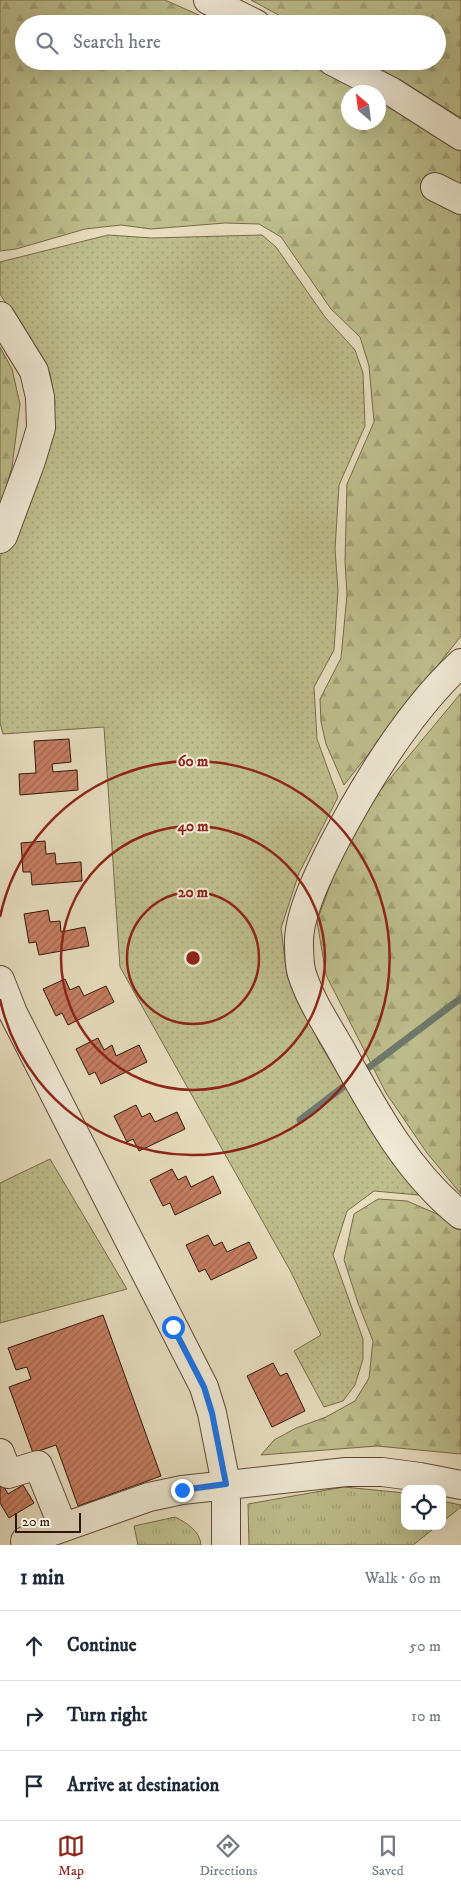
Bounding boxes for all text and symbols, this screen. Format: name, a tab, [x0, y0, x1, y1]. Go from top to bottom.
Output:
search box	[15, 15, 446, 70]
icon: search	[33, 29, 61, 57]
text: Search here	[73, 31, 161, 54]
north arrow	[341, 85, 386, 130]
text: 60 m	[178, 752, 209, 771]
text: 40 m	[176, 817, 209, 836]
text: 20 m	[178, 883, 209, 902]
centre of rings	[184, 949, 202, 967]
route start	[162, 1316, 185, 1339]
route end	[171, 1479, 194, 1502]
map controls	[401, 1485, 446, 1530]
button: locate	[401, 1485, 446, 1530]
scale bar	[15, 1510, 81, 1533]
text: 20 m	[22, 1513, 50, 1531]
text: 1 min	[20, 1565, 64, 1591]
text: Walk · 60 m	[365, 1568, 441, 1588]
icon: ahead	[20, 1632, 48, 1660]
text: Continue	[67, 1634, 137, 1657]
text: 50 m	[409, 1636, 441, 1656]
icon: right	[20, 1702, 48, 1730]
text: Turn right	[67, 1704, 147, 1727]
text: 10 m	[411, 1706, 441, 1726]
icon: arrive	[20, 1772, 48, 1800]
text: Arrive at destination	[67, 1774, 219, 1797]
tab: Map	[57, 1832, 85, 1880]
tab: Directions	[199, 1832, 257, 1880]
tab: Saved	[372, 1832, 404, 1880]

